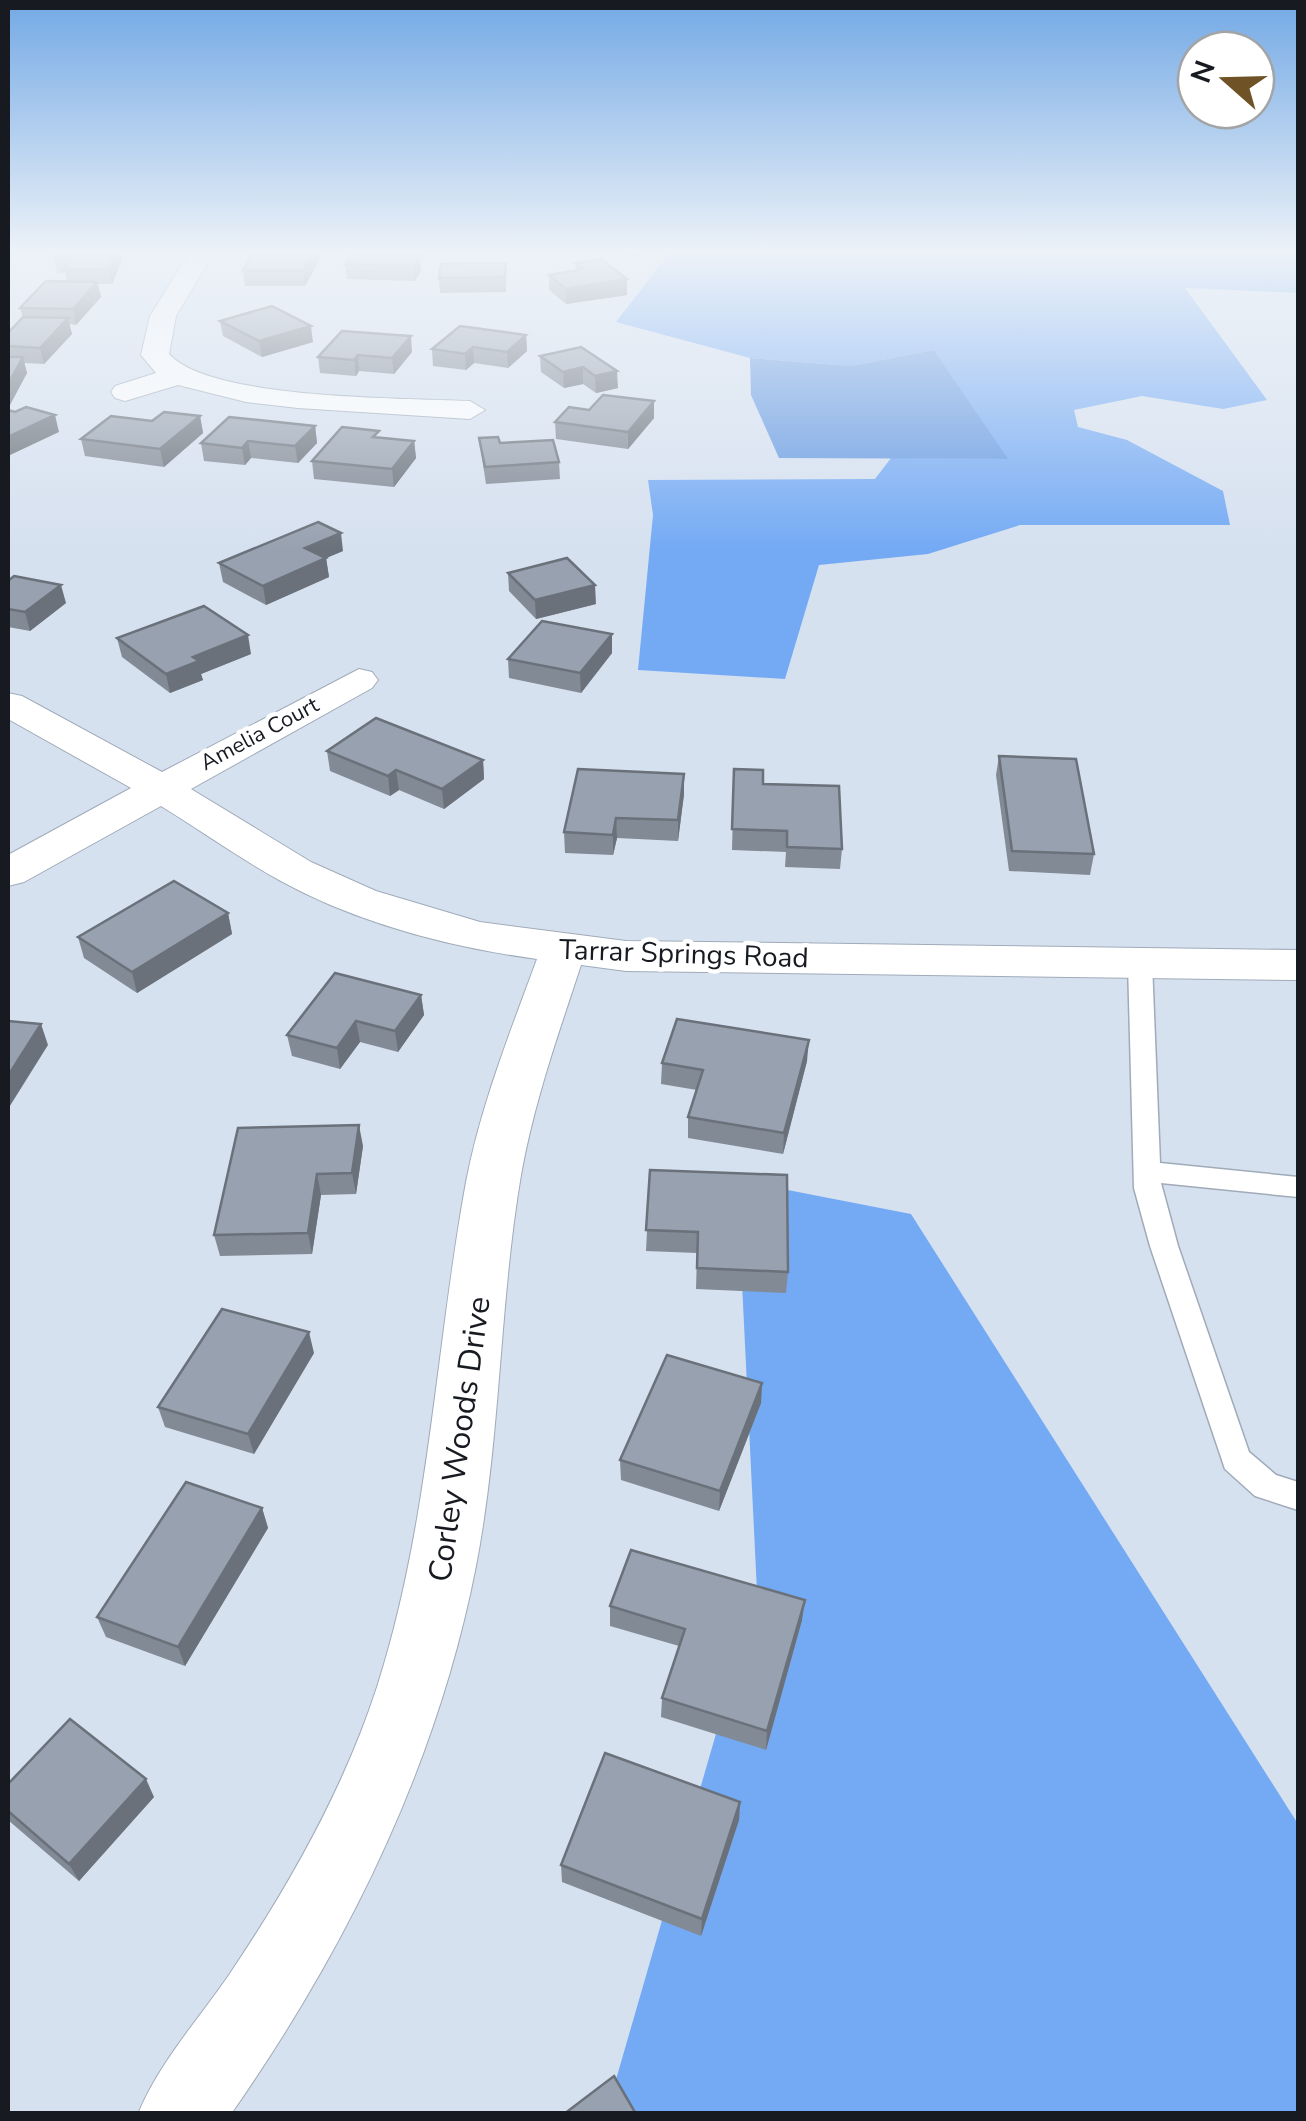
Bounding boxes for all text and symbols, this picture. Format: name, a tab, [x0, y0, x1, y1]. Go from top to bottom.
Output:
north arrow	[1176, 30, 1276, 130]
text: N	[1182, 55, 1225, 88]
street label: Amelia Court	[195, 690, 324, 778]
street label: Tarrar Springs Road	[559, 931, 809, 977]
street label: Corley Woods Drive	[418, 1294, 501, 1584]

